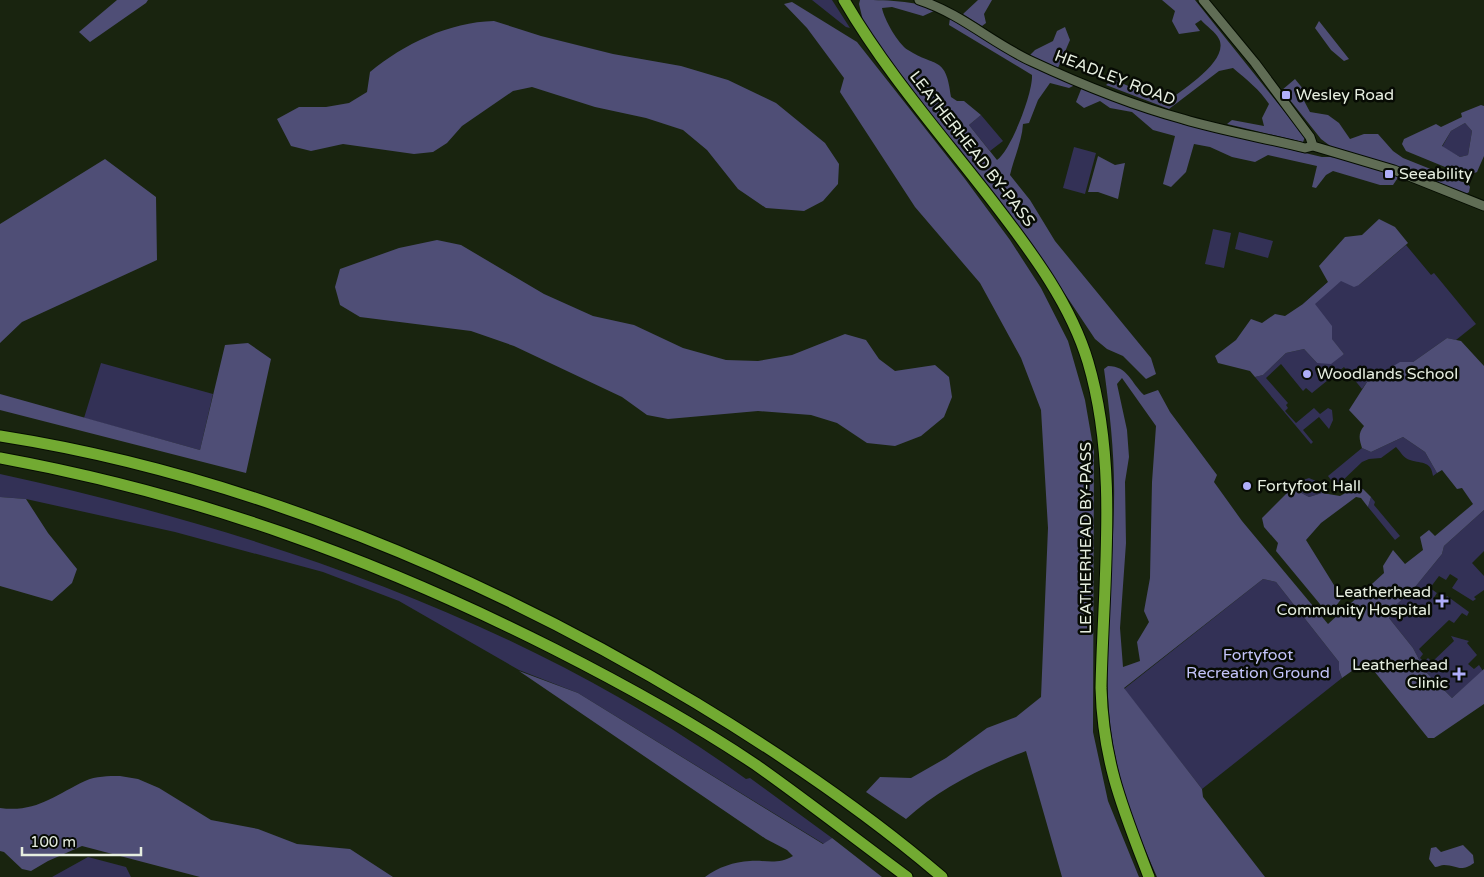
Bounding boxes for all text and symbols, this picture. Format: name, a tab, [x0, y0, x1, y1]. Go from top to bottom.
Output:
street label: HEADLEY ROAD	[1052, 46, 1178, 110]
street label: LEATHERHEAD BY-PASS	[905, 67, 1039, 231]
place label: Wesley Road	[1296, 85, 1394, 105]
marker: Wesley Road	[1280, 89, 1292, 101]
place label: Seeability	[1399, 164, 1473, 184]
marker: Seeability	[1383, 168, 1395, 180]
place label: Woodlands School	[1317, 364, 1458, 384]
marker: Woodlands School	[1301, 368, 1313, 380]
street label: LEATHERHEAD BY-PASS	[1076, 442, 1096, 634]
place label: Fortyfoot Hall	[1257, 476, 1361, 496]
marker: Fortyfoot Hall	[1241, 480, 1253, 492]
place label: Leatherhead Community Hospital	[1276, 582, 1431, 620]
marker: Leatherhead Community Hospital	[1435, 594, 1449, 608]
park label: Fortyfoot Recreation Ground	[1186, 645, 1330, 683]
place label: Leatherhead Clinic	[1352, 655, 1448, 693]
marker: Leatherhead Clinic	[1452, 667, 1466, 681]
scale bar	[22, 824, 141, 856]
text: 100 m	[30, 833, 76, 851]

